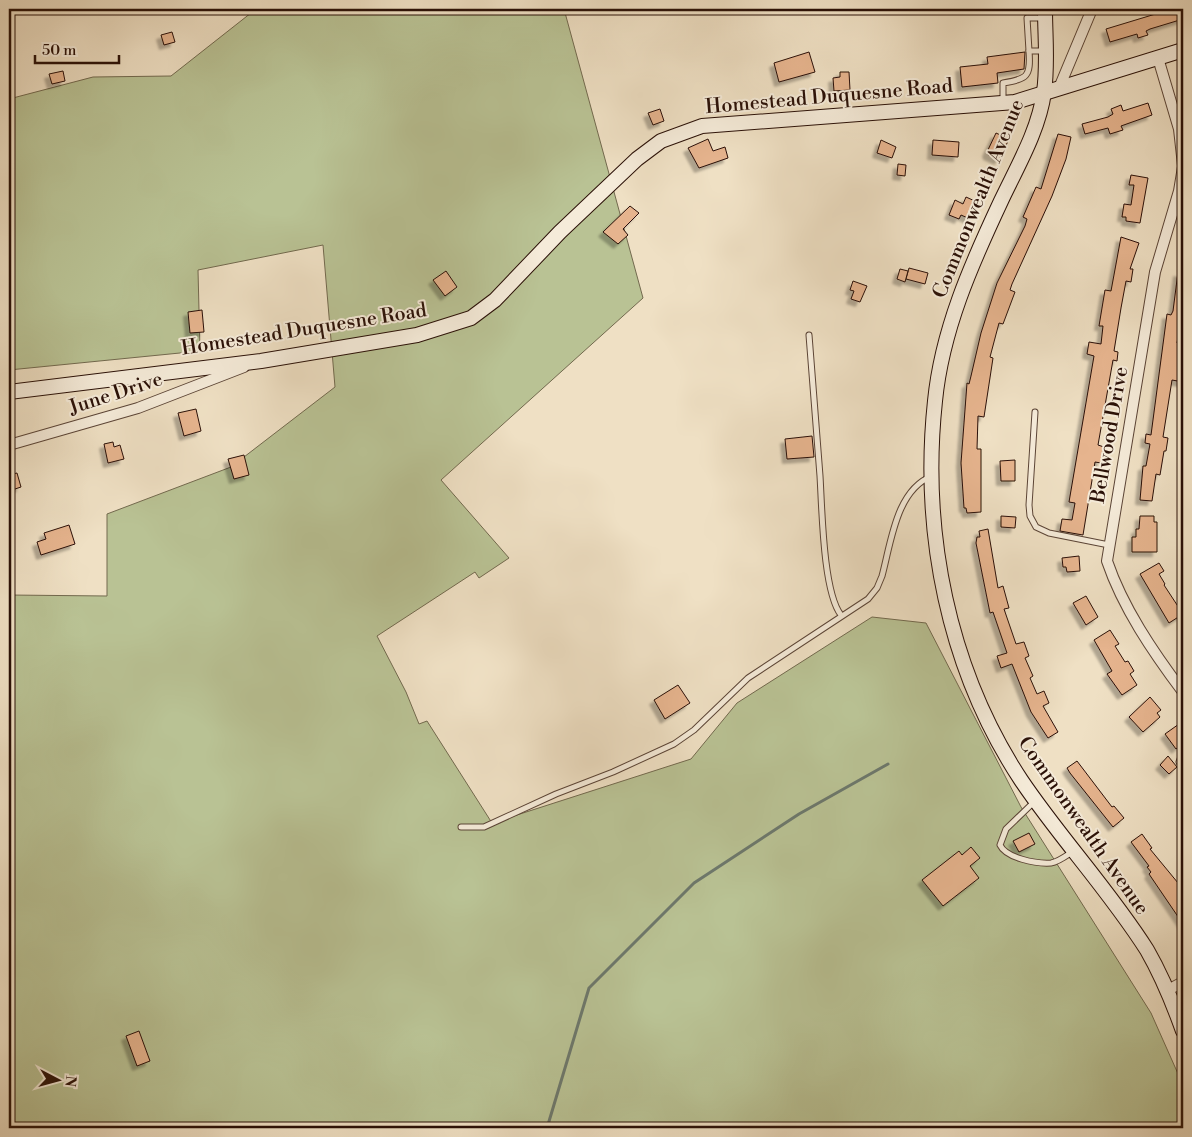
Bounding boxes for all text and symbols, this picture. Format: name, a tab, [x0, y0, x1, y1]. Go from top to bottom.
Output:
scale bar	[35, 32, 119, 64]
text: 50 m	[42, 41, 76, 60]
street label: Homestead Duquesne Road	[704, 74, 955, 120]
street label: Commonwealth Avenue	[928, 96, 1030, 302]
street label: Homestead Duquesne Road	[179, 298, 429, 362]
street label: Bellwood Drive	[1085, 365, 1134, 506]
street label: June Drive	[65, 367, 166, 421]
street label: Commonwealth Avenue	[1012, 732, 1154, 920]
north arrow	[32, 1054, 82, 1104]
text: N	[60, 1075, 79, 1088]

